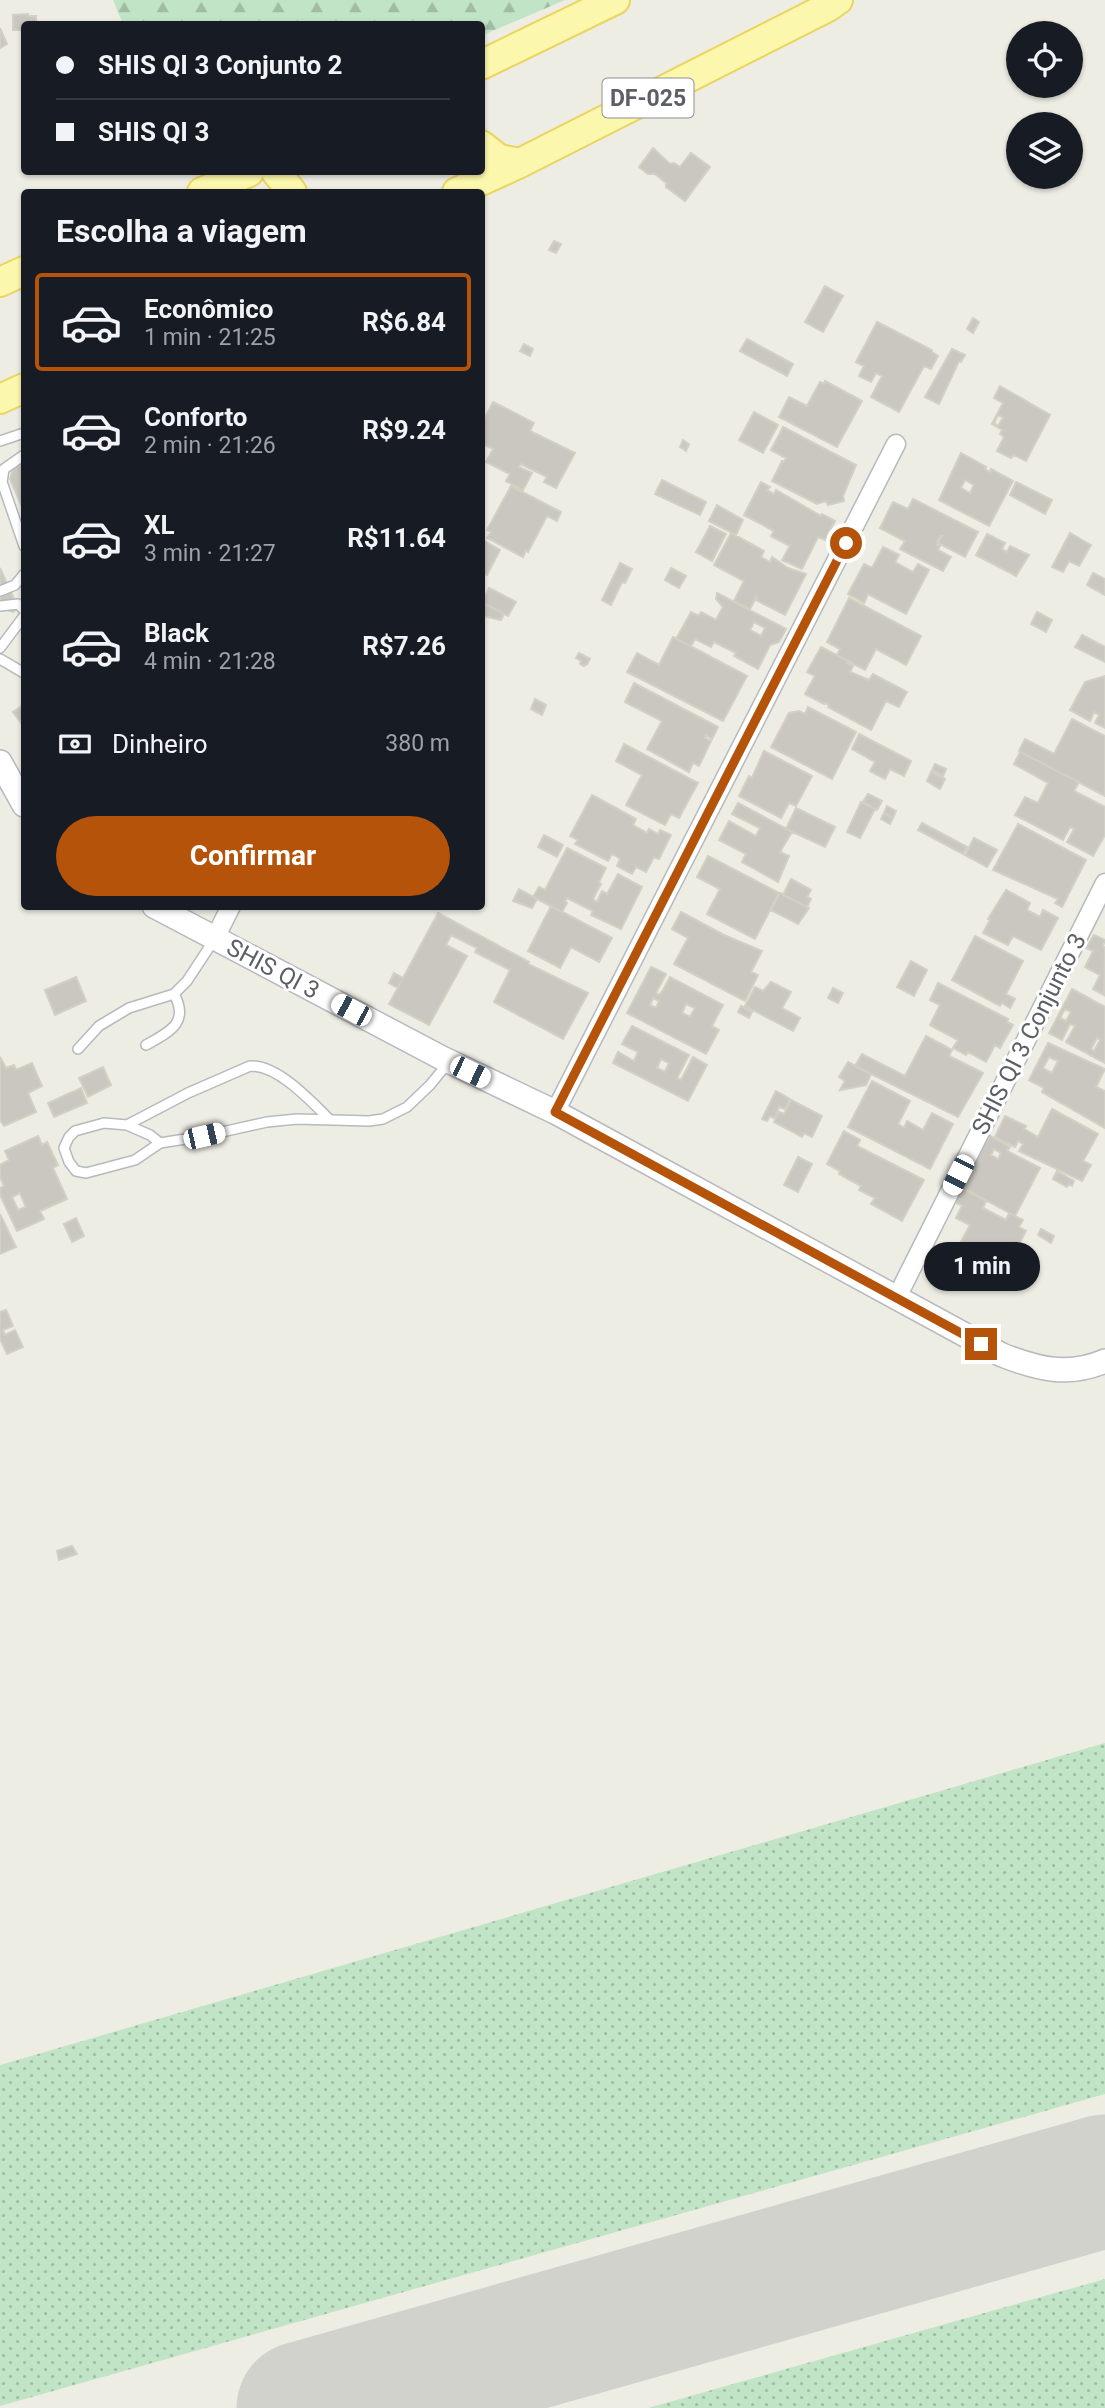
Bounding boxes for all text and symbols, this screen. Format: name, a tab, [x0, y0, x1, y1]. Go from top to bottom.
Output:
map controls	[1006, 21, 1083, 189]
button: locate	[1006, 21, 1083, 98]
text: SHIS QI 3 Conjunto 2	[98, 50, 343, 80]
road number: DF-025	[602, 78, 694, 118]
button: layers	[1006, 112, 1083, 189]
text: SHIS QI 3	[98, 117, 209, 147]
text: Escolha a viagem	[56, 212, 307, 250]
icon: car	[60, 291, 123, 354]
text: Econômico	[144, 294, 273, 324]
text: R$6.84	[362, 307, 446, 337]
text: 1 min · 21:25	[144, 324, 276, 351]
icon: car	[60, 399, 123, 462]
text: Conforto	[144, 402, 248, 432]
text: R$9.24	[362, 415, 446, 445]
text: 2 min · 21:26	[144, 432, 276, 459]
icon: car	[60, 507, 123, 570]
text: XL	[144, 510, 175, 540]
text: R$11.64	[347, 523, 446, 553]
route start	[830, 527, 862, 559]
text: 3 min · 21:27	[144, 540, 276, 567]
icon: car	[60, 615, 123, 678]
text: Black	[144, 618, 209, 648]
text: R$7.26	[362, 631, 446, 661]
text: 4 min · 21:28	[144, 648, 276, 675]
icon: cash	[56, 725, 94, 763]
text: Dinheiro	[112, 729, 208, 759]
text: 380 m	[385, 730, 450, 757]
button: Confirmar	[56, 816, 450, 896]
street label: SHIS QI 3 Conjunto 3	[966, 929, 1092, 1139]
street label: SHIS QI 3	[222, 933, 324, 1005]
car	[328, 991, 375, 1029]
car	[447, 1053, 494, 1091]
car	[182, 1121, 227, 1151]
car	[940, 1152, 977, 1198]
callout: 1 min	[923, 1242, 1039, 1292]
text: 1 min	[953, 1253, 1011, 1280]
route end	[965, 1328, 997, 1360]

